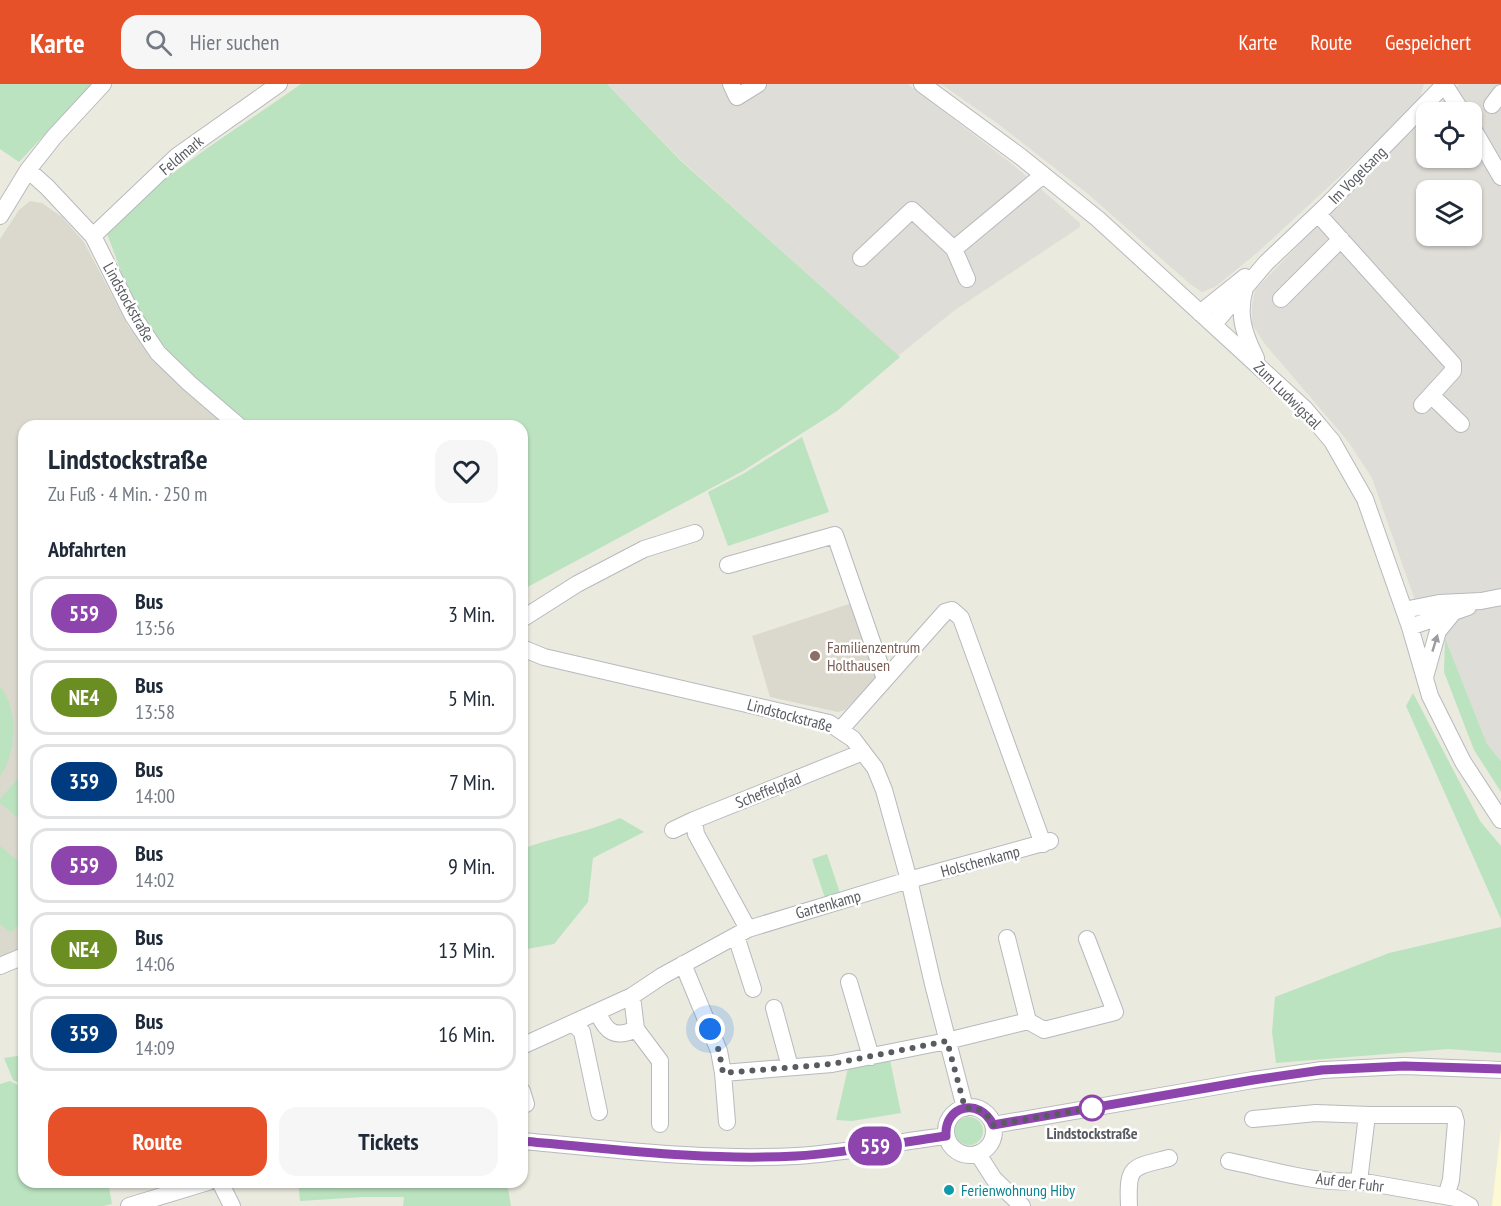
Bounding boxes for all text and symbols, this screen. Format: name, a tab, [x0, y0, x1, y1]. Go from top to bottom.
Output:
search box	[121, 15, 541, 69]
text: Karte	[30, 24, 85, 61]
icon: search	[142, 26, 175, 59]
text: Hier suchen	[190, 28, 279, 56]
text: Karte	[1239, 29, 1277, 56]
text: Route	[1310, 29, 1352, 56]
text: Gespeichert	[1385, 29, 1471, 56]
map controls	[1416, 102, 1482, 246]
button: locate	[1416, 102, 1482, 168]
street label: Feldmark	[155, 130, 208, 179]
street label: Im Vogelsang	[1324, 142, 1390, 208]
button: layers	[1416, 180, 1482, 246]
street label: Lindstockstraße	[99, 259, 159, 345]
street label: Zum Ludwigstal	[1250, 357, 1326, 433]
text: Lindstockstraße	[48, 440, 208, 477]
button: heart	[435, 440, 498, 503]
text: Zu Fuß · 4 Min. · 250 m	[48, 481, 207, 507]
text: Abfahrten	[48, 535, 126, 563]
text: Bus	[135, 587, 163, 615]
text: 559	[69, 600, 99, 627]
text: 3 Min.	[448, 600, 495, 628]
text: 13:56	[135, 615, 175, 641]
one-way arrow	[1431, 634, 1440, 652]
place label: Familienzentrum Holthausen	[827, 637, 920, 675]
marker: Familienzentrum Holthausen	[808, 649, 822, 663]
text: Bus	[135, 671, 163, 699]
text: NE4	[69, 684, 99, 711]
text: 5 Min.	[448, 684, 495, 712]
street label: Lindstockstraße	[745, 694, 835, 736]
text: 13:58	[135, 699, 175, 725]
text: Bus	[135, 755, 163, 783]
text: 359	[69, 768, 99, 795]
text: 7 Min.	[449, 768, 495, 796]
street label: Scheffelpfad	[732, 768, 804, 812]
text: 14:00	[135, 783, 175, 809]
text: Bus	[135, 839, 163, 867]
street label: Holschenkamp	[938, 841, 1022, 881]
text: 559	[69, 852, 99, 879]
text: 9 Min.	[448, 852, 495, 880]
text: 14:02	[135, 867, 175, 893]
street label: Gartenkamp	[793, 885, 863, 923]
text: Bus	[135, 923, 163, 951]
text: NE4	[69, 936, 99, 963]
text: 13 Min.	[438, 936, 495, 964]
text: 14:06	[135, 951, 175, 977]
text: Bus	[135, 1007, 163, 1035]
your location	[695, 1014, 725, 1044]
text: 359	[69, 1020, 99, 1047]
text: 16 Min.	[438, 1020, 495, 1048]
text: 14:09	[135, 1035, 175, 1061]
marker: Lindstockstraße	[1079, 1095, 1105, 1121]
button: Route	[48, 1107, 267, 1176]
button: Tickets	[279, 1107, 498, 1176]
place label: Lindstockstraße	[1046, 1123, 1138, 1143]
line badge: 559	[840, 1126, 910, 1166]
text: 559	[860, 1133, 890, 1160]
street label: Auf der Fuhr	[1315, 1168, 1386, 1196]
place label: Ferienwohnung Hiby	[961, 1180, 1075, 1200]
marker: Ferienwohnung Hiby	[942, 1183, 956, 1197]

